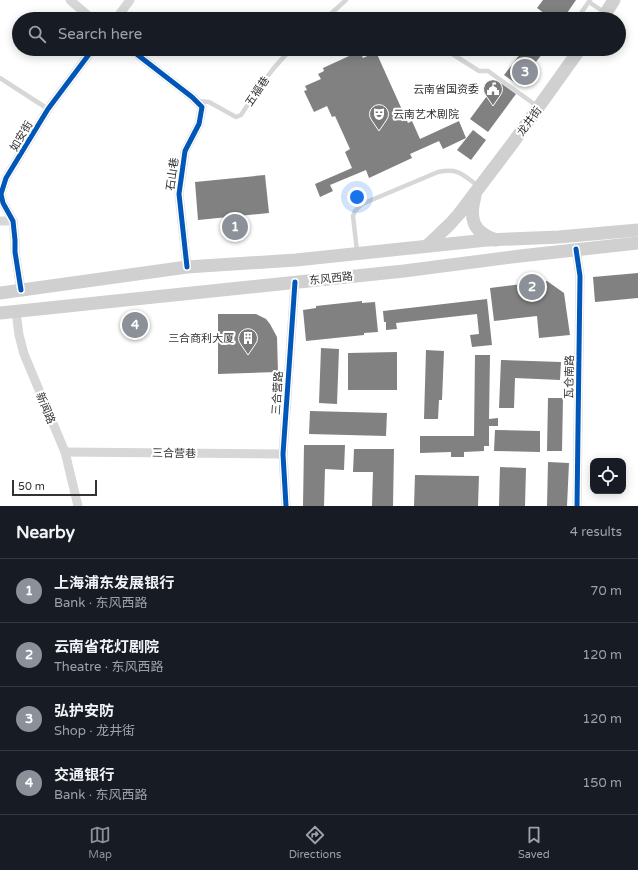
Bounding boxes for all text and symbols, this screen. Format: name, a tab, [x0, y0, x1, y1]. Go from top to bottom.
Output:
search box	[12, 12, 626, 56]
icon: search	[26, 23, 48, 45]
text: Search here	[58, 25, 142, 43]
pin: 3	[512, 57, 538, 87]
street label: 五福巷	[243, 74, 272, 109]
public building icon: 云南省国资委	[482, 78, 504, 106]
place label: 云南省国资委	[413, 83, 479, 96]
theatre icon: 云南艺术剧院	[368, 103, 390, 131]
street label: 龙井街	[514, 104, 544, 138]
place label: 云南艺术剧院	[393, 108, 459, 121]
street label: 如安街	[7, 119, 35, 154]
street label: 石山巷	[164, 157, 181, 191]
your location	[347, 187, 367, 207]
pin: 1	[222, 212, 248, 242]
street label: 东风西路	[308, 270, 354, 287]
pin: 2	[519, 272, 545, 302]
pin: 4	[122, 310, 148, 340]
building icon: 三合商利大厦	[237, 327, 259, 355]
place label: 三合商利大厦	[168, 332, 234, 345]
street label: 瓦仓南路	[563, 355, 576, 399]
street label: 三合营路	[269, 371, 286, 415]
street label: 新闻路	[33, 390, 58, 426]
street label: 三合营巷	[152, 447, 196, 460]
map controls	[590, 458, 626, 494]
button: locate	[590, 458, 626, 494]
scale bar	[12, 478, 97, 497]
text: 50 m	[18, 480, 45, 493]
text: Nearby	[16, 522, 75, 543]
text: 4 results	[570, 524, 622, 540]
text: 上海浦东发展银行	[54, 574, 174, 592]
text: 1	[25, 583, 33, 599]
text: 70 m	[590, 583, 622, 599]
text: Bank · 东风西路	[54, 595, 147, 611]
text: 云南省花灯剧院	[54, 638, 159, 656]
text: 2	[25, 647, 33, 663]
text: 120 m	[582, 647, 622, 663]
text: Theatre · 东风西路	[54, 659, 164, 675]
text: 弘护安防	[54, 702, 114, 720]
text: 3	[25, 711, 33, 727]
text: 120 m	[582, 711, 622, 727]
text: Shop · 龙井街	[54, 723, 135, 739]
text: 交通银行	[54, 766, 114, 784]
text: 4	[25, 775, 33, 791]
text: 150 m	[582, 775, 622, 791]
text: Bank · 东风西路	[54, 787, 147, 803]
tab: Map	[88, 824, 112, 861]
tab: Directions	[289, 824, 341, 861]
tab: Saved	[518, 824, 550, 861]

